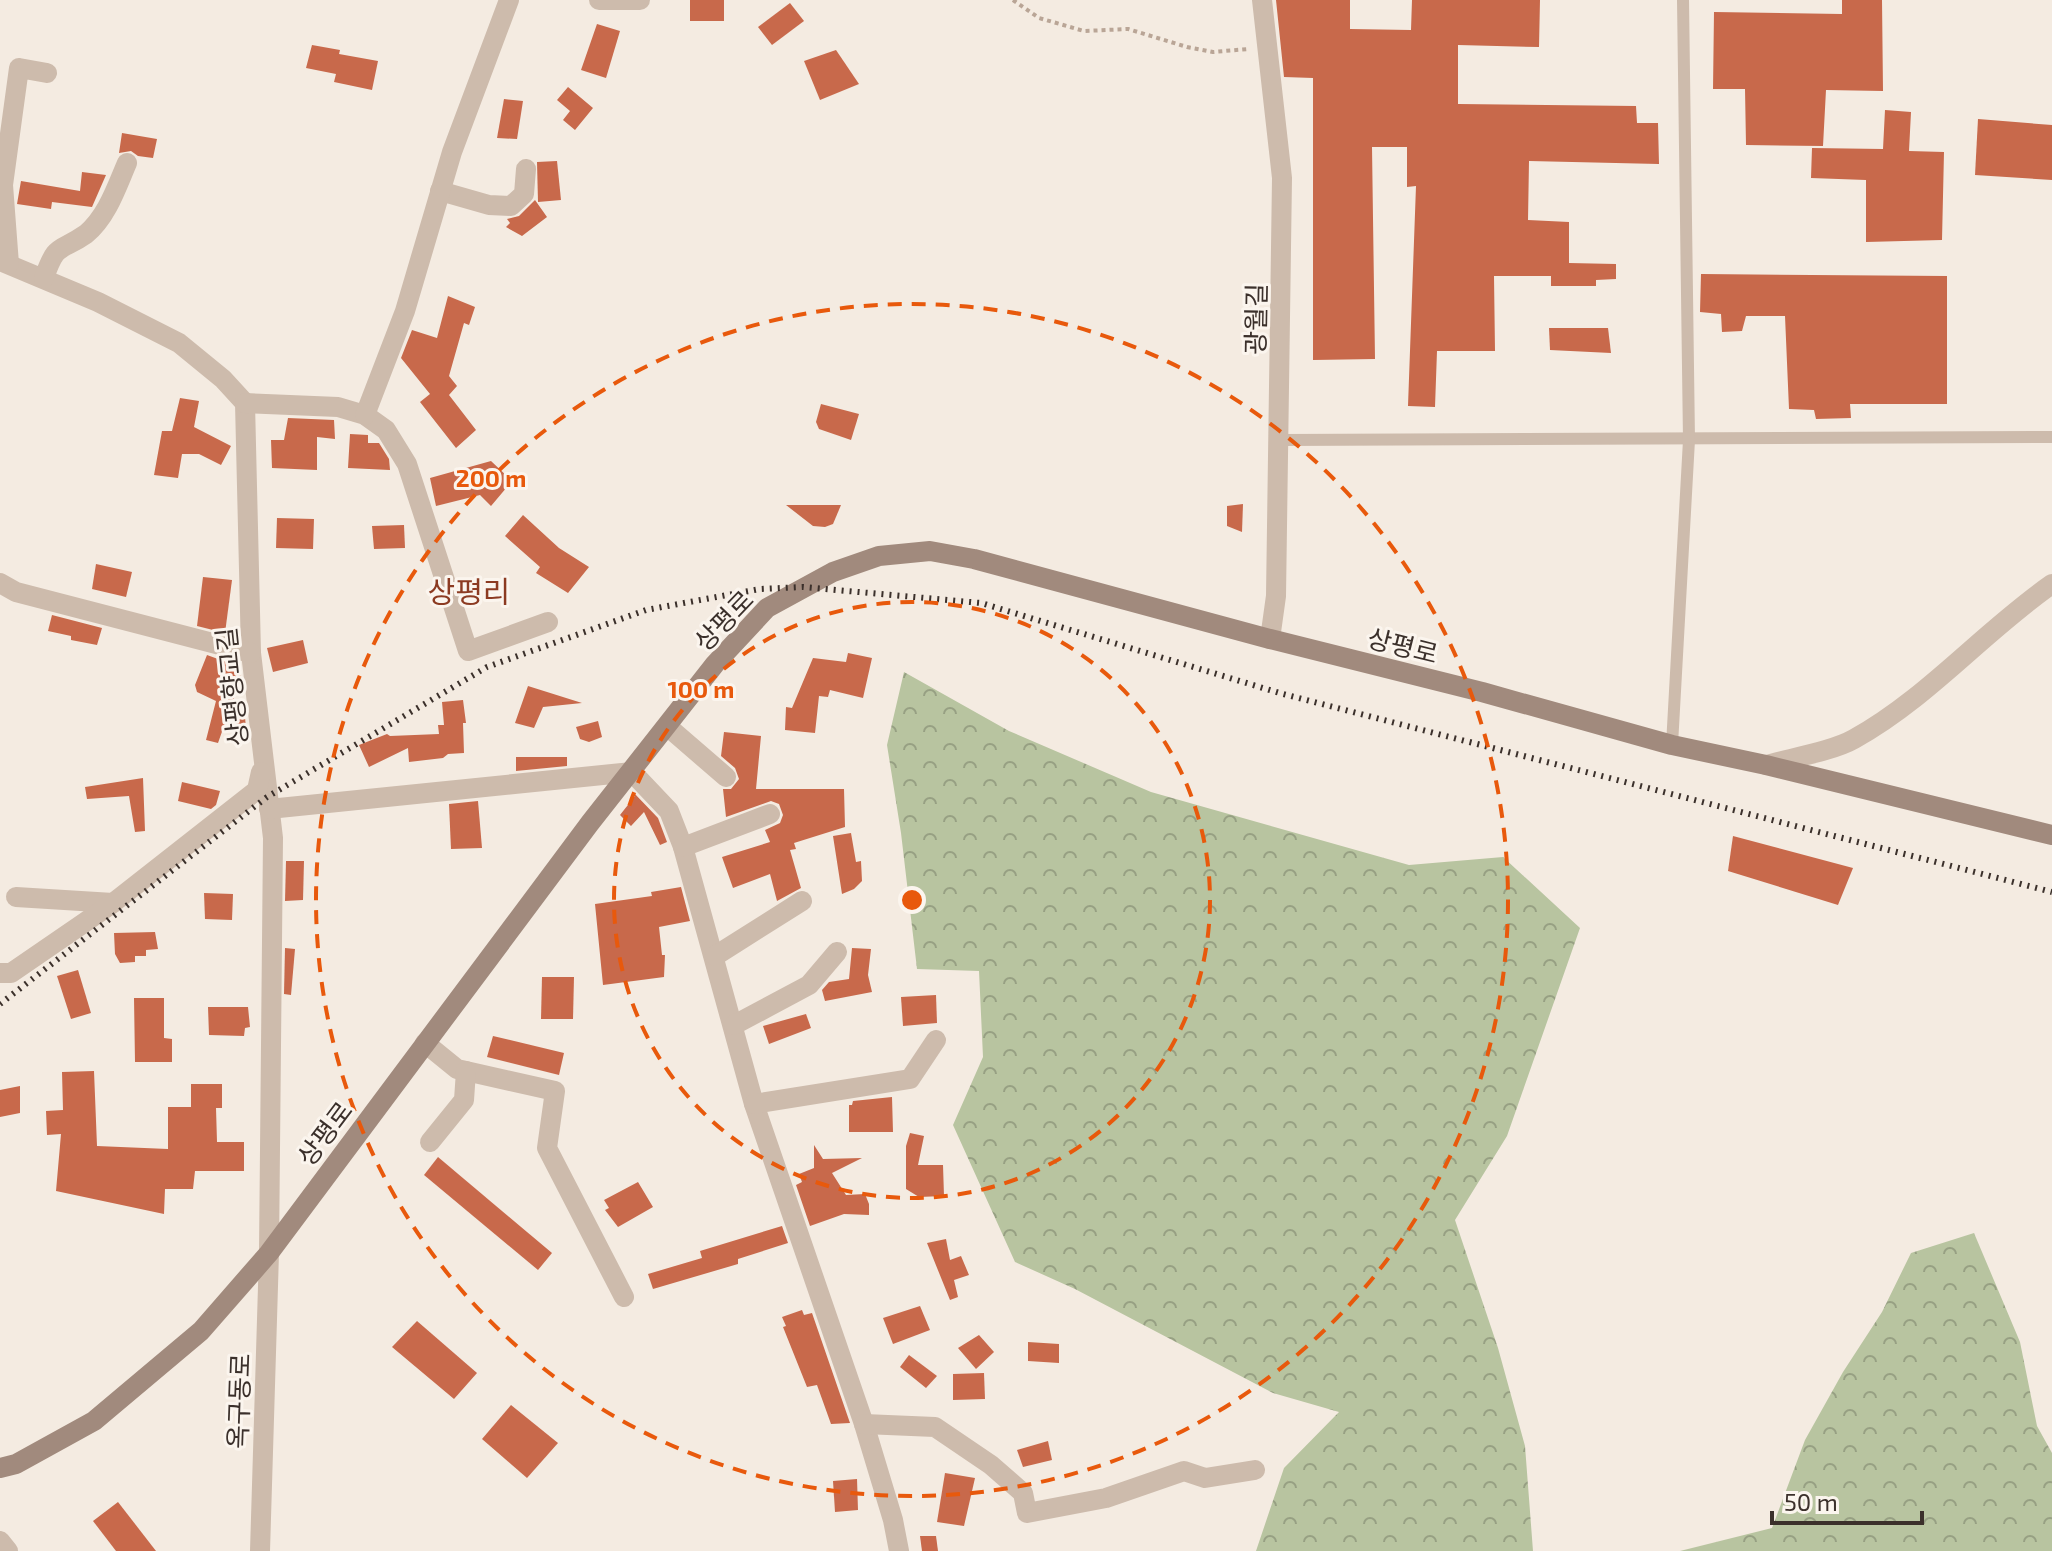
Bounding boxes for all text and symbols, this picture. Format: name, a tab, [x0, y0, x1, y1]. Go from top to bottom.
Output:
street label: 광월길	[1239, 283, 1271, 355]
text: 200 m	[456, 463, 526, 492]
district label: 상평리	[428, 573, 510, 609]
street label: 상평로	[687, 583, 759, 657]
street label: 상평로	[1364, 621, 1442, 669]
street label: 상평향교길	[209, 626, 253, 748]
text: 100 m	[668, 674, 734, 703]
centre of rings	[898, 886, 926, 914]
street label: 상평로	[290, 1095, 358, 1171]
street label: 옥구동로	[221, 1353, 255, 1449]
scale bar	[1772, 1475, 1922, 1525]
text: 50 m	[1784, 1487, 1838, 1516]

